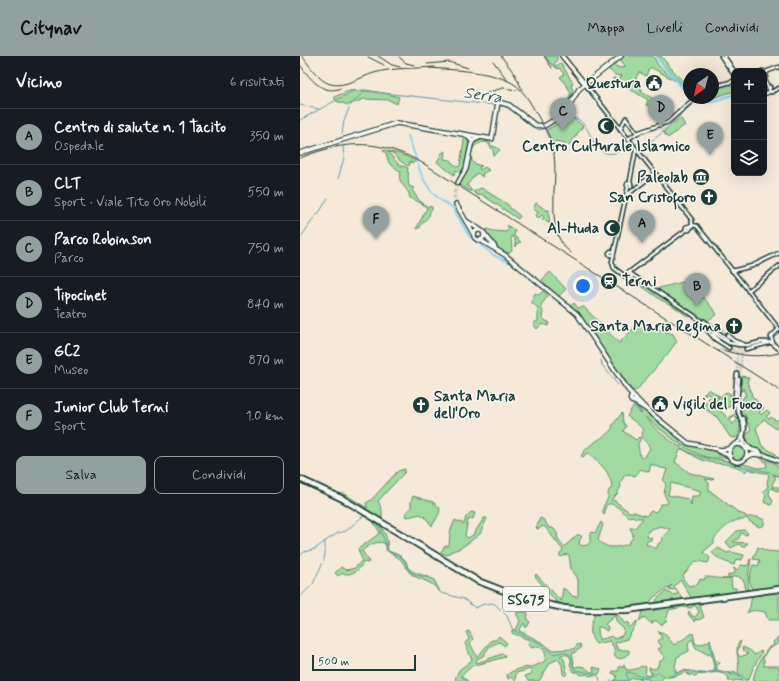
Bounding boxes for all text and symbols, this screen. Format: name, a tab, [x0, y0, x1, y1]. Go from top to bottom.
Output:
text: Citynav	[20, 16, 82, 41]
text: Mappa	[587, 19, 625, 37]
text: Livelli	[647, 19, 683, 37]
text: Condividi	[705, 19, 759, 37]
north arrow	[683, 68, 719, 104]
map controls	[731, 68, 767, 176]
button: +	[731, 68, 767, 104]
text: Vicino	[16, 71, 62, 93]
public building icon: Questura	[644, 73, 664, 93]
text: 6 risultati	[230, 74, 284, 91]
place label: Questura	[586, 74, 641, 94]
water label: Serra	[462, 82, 503, 109]
pin: D	[648, 95, 674, 128]
pin: C	[550, 98, 576, 131]
button: −	[731, 104, 767, 140]
mosque icon: Centro Culturale Islamico	[596, 116, 616, 136]
text: Centro di salute n. 1 Tacito	[54, 118, 226, 138]
pin: E	[697, 122, 723, 155]
text: A	[25, 128, 33, 145]
text: 350 m	[250, 128, 284, 145]
place label: Centro Culturale Islamico	[522, 137, 690, 157]
text: Ospedale	[54, 138, 104, 155]
button: layers	[731, 140, 767, 176]
museum icon: Paleolab	[691, 167, 711, 187]
place label: Paleolab	[637, 168, 689, 188]
text: CLT	[54, 174, 81, 194]
text: B	[25, 184, 33, 201]
text: 550 m	[248, 184, 284, 201]
church icon: San Cristoforo	[699, 187, 719, 207]
place label: San Cristoforo	[609, 188, 696, 210]
text: Sport · Viale Tito Oro Nobili	[54, 194, 206, 211]
pin: F	[363, 206, 389, 239]
pin: A	[629, 210, 655, 243]
mosque icon: Al-Huda	[602, 218, 622, 238]
place label: Al-Huda	[547, 219, 599, 239]
text: Parco Robinson	[54, 230, 152, 250]
text: C	[24, 240, 34, 257]
text: 750 m	[248, 240, 284, 257]
text: Parco	[54, 250, 84, 267]
station icon: Terni	[599, 271, 619, 291]
place label: Terni	[622, 272, 656, 292]
pin: B	[684, 273, 710, 306]
your location	[573, 276, 593, 296]
text: Tipocinet	[54, 286, 107, 306]
text: D	[25, 296, 33, 313]
text: 840 m	[247, 296, 284, 313]
text: Teatro	[54, 306, 87, 323]
church icon: Santa Maria Regina	[724, 316, 744, 336]
place label: Santa Maria Regina	[590, 317, 721, 339]
text: GC2	[54, 342, 80, 362]
text: E	[25, 352, 33, 369]
text: 870 m	[248, 352, 284, 369]
text: Museo	[54, 362, 88, 379]
place label: Santa Maria dell'Oro	[434, 387, 516, 424]
public building icon: Vigili del Fuoco	[650, 394, 670, 414]
church icon: Santa Maria dell'Oro	[411, 395, 431, 415]
place label: Vigili del Fuoco	[673, 395, 763, 417]
text: Junior Club Terni	[54, 398, 169, 418]
text: F	[26, 408, 32, 425]
text: 1.0 km	[246, 408, 284, 425]
text: Sport	[54, 418, 86, 435]
button: Salva	[16, 456, 146, 494]
button: Condividi	[154, 456, 284, 494]
road number: SS675	[503, 587, 549, 611]
scale bar	[312, 653, 416, 672]
text: 500 m	[318, 655, 349, 669]

